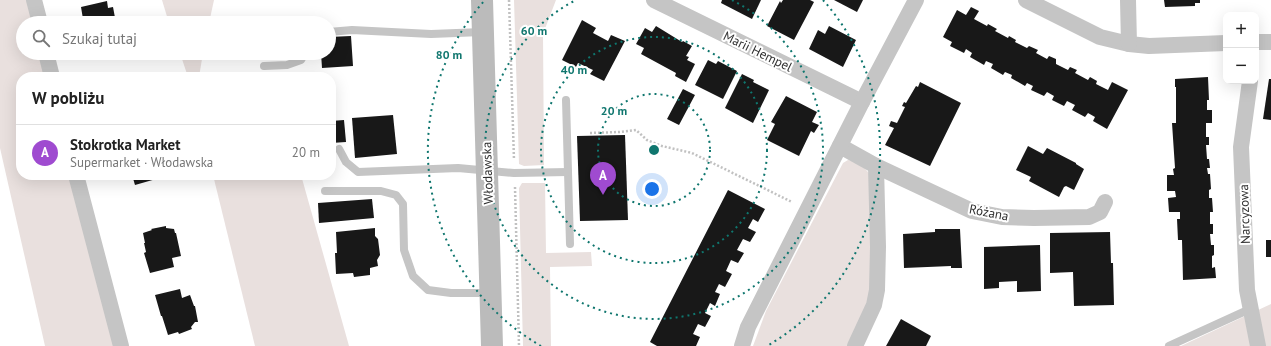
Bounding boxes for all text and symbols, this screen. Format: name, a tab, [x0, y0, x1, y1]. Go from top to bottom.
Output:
map controls	[1223, 12, 1259, 84]
button: +	[1223, 12, 1259, 48]
search box	[16, 16, 336, 60]
text: 60 m	[521, 23, 547, 38]
icon: search	[30, 27, 52, 49]
street label: Marii Hempel	[720, 27, 795, 76]
text: Szukaj tutaj	[62, 29, 137, 48]
text: 80 m	[436, 47, 462, 62]
button: −	[1223, 48, 1259, 84]
text: 40 m	[561, 62, 587, 77]
text: W pobliżu	[32, 87, 104, 109]
text: 20 m	[601, 103, 627, 118]
text: Stokrotka Market	[70, 135, 180, 154]
street label: Włodawska	[478, 141, 497, 205]
centre of rings	[647, 143, 661, 157]
text: A	[41, 144, 49, 161]
text: 20 m	[292, 144, 320, 161]
text: Supermarket · Włodawska	[70, 154, 213, 171]
pin: A	[590, 162, 616, 195]
your location	[642, 179, 662, 199]
street label: Narcyzowa	[1235, 184, 1254, 244]
street label: Różana	[968, 200, 1010, 225]

